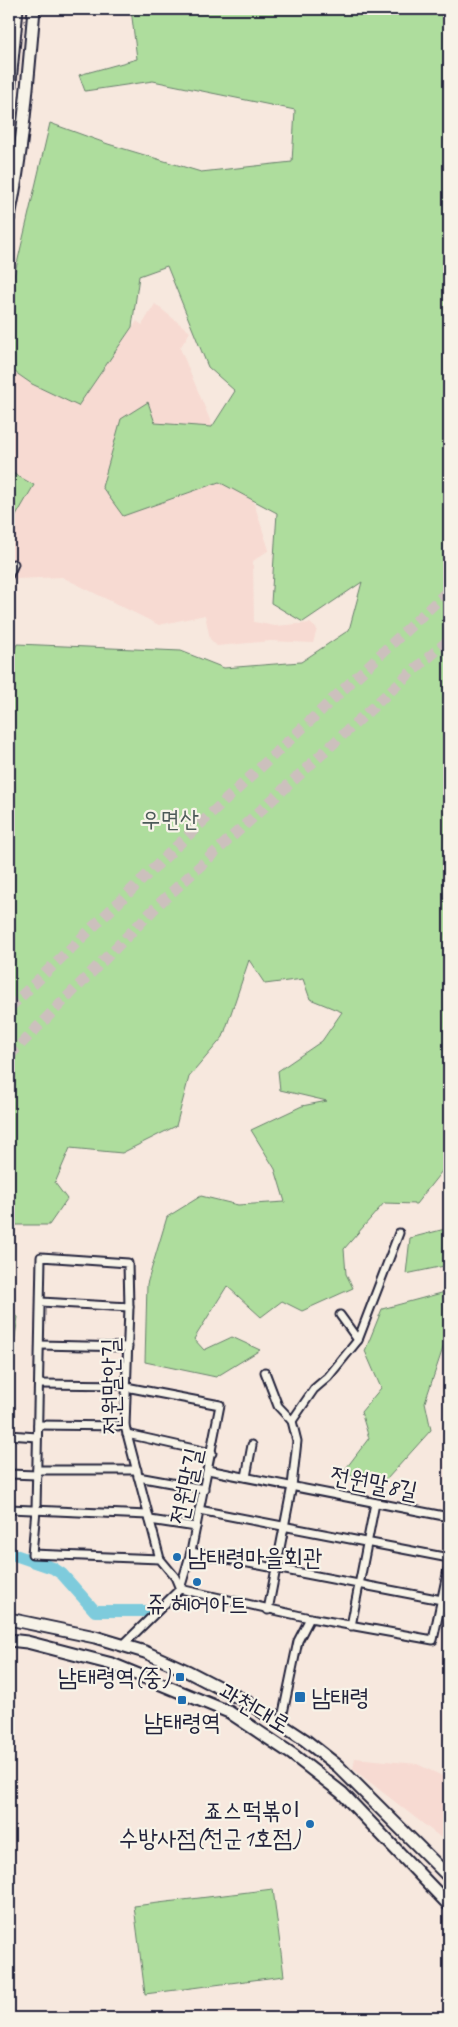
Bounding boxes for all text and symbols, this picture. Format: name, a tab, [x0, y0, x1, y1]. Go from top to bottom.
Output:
park label: 우면산	[141, 804, 199, 834]
street label: 전원말안길	[95, 1337, 127, 1435]
street label: 전원말길	[163, 1445, 209, 1527]
street label: 전원말8길	[328, 1460, 420, 1506]
place label: 남태령마을회관	[187, 1542, 322, 1572]
marker: 남태령마을회관	[171, 1551, 183, 1563]
marker: 쥬 헤어아트	[191, 1576, 203, 1588]
place label: 쥬 헤어아트	[146, 1589, 248, 1619]
place label: 남태령역(중)	[58, 1662, 171, 1692]
marker: 남태령역(중)	[174, 1671, 186, 1683]
street label: 과천대로	[214, 1676, 296, 1740]
place label: 남태령	[311, 1682, 369, 1712]
marker: 남태령	[293, 1690, 307, 1704]
marker: 남태령역	[176, 1694, 188, 1706]
place label: 남태령역	[143, 1707, 221, 1737]
place label: 죠스떡볶이 수방사점(전군1호점)	[119, 1795, 301, 1853]
marker: 죠스떡볶이 수방사점(전군1호점)	[304, 1818, 316, 1830]

